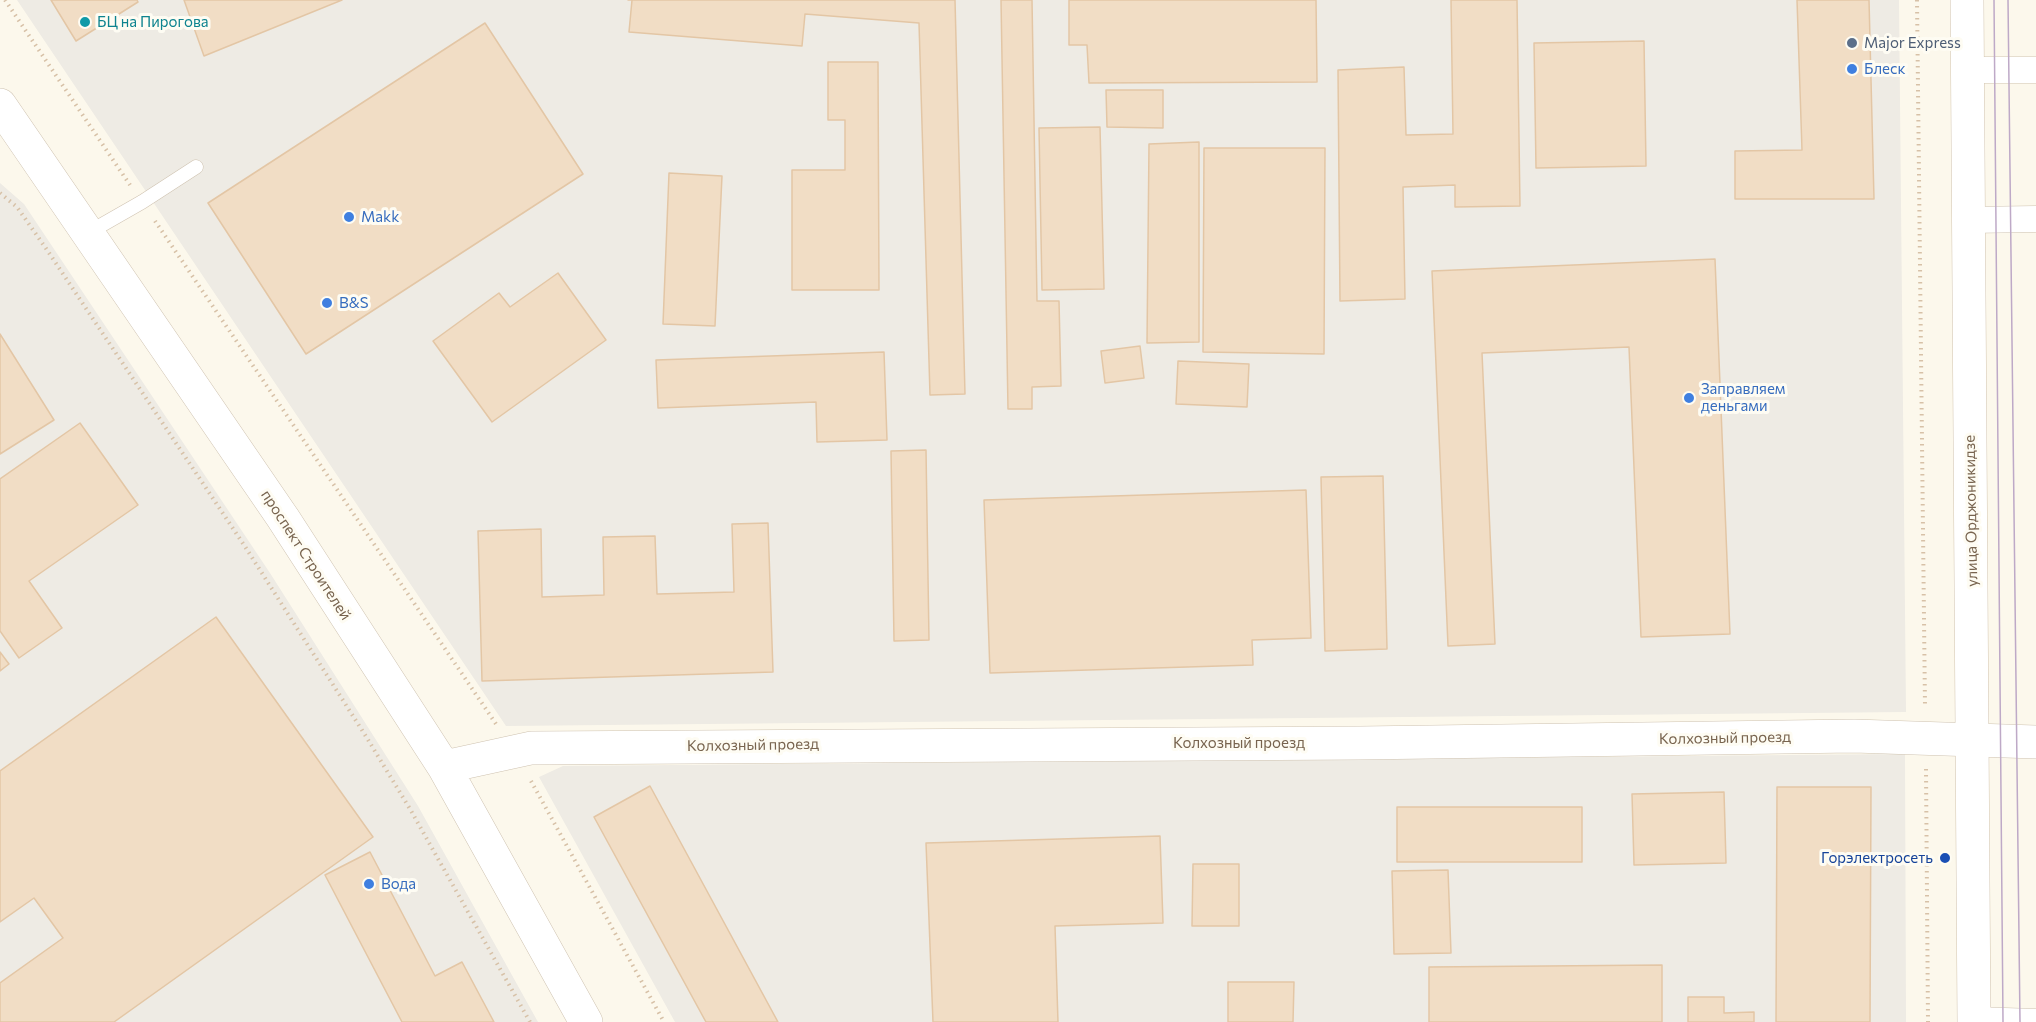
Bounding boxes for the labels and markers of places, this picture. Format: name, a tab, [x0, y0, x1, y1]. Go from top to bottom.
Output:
place label: БЦ на Пирогова	[97, 13, 209, 31]
marker: БЦ на Пирогова	[78, 15, 92, 29]
place label: Major Express	[1864, 34, 1961, 52]
marker: Major Express	[1845, 36, 1859, 50]
place label: Блеск	[1864, 60, 1905, 78]
marker: Блеск	[1845, 62, 1859, 76]
place label: Makk	[361, 208, 399, 226]
marker: Makk	[342, 210, 356, 224]
place label: B&S	[339, 294, 368, 312]
marker: B&S	[320, 296, 334, 310]
place label: Заправляем деньгами	[1701, 380, 1786, 415]
marker: Заправляем деньгами	[1682, 391, 1696, 405]
place label: Горэлектросеть	[1821, 849, 1933, 867]
marker: Горэлектросеть	[1938, 851, 1952, 865]
place label: Вода	[381, 875, 416, 893]
marker: Вода	[362, 877, 376, 891]

